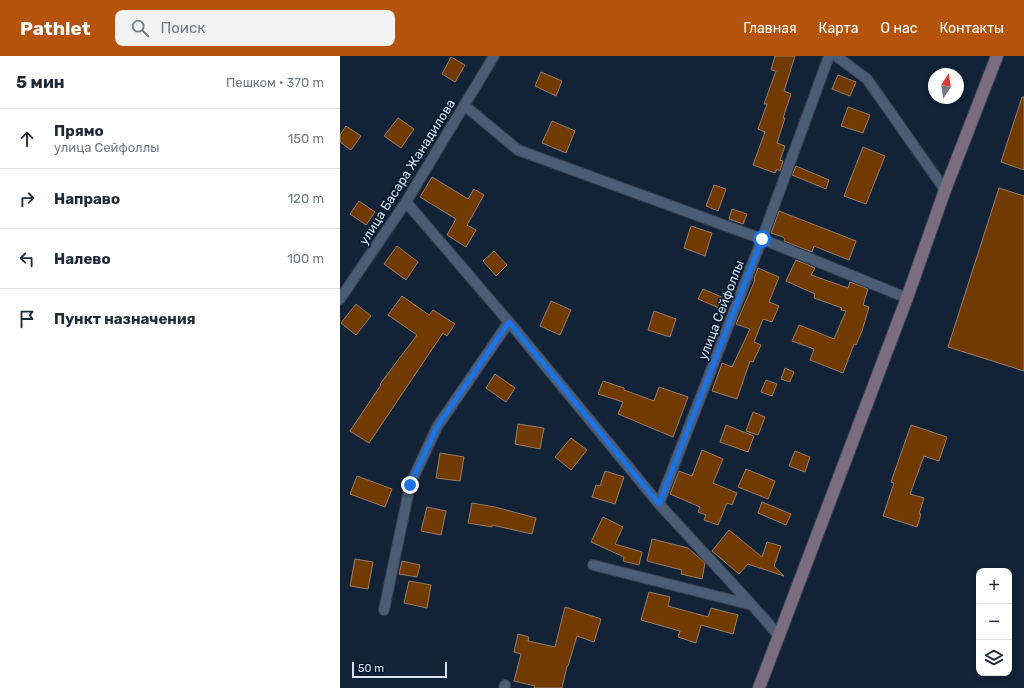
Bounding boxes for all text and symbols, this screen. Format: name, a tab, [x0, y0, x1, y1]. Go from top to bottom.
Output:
search box	[115, 10, 395, 46]
text: Pathlet	[20, 17, 91, 40]
icon: search	[129, 17, 151, 39]
text: Поиск	[161, 19, 205, 37]
text: Главная	[743, 20, 797, 37]
text: Карта	[819, 20, 859, 37]
text: О нас	[881, 20, 917, 37]
text: Контакты	[939, 20, 1004, 37]
north arrow	[928, 68, 964, 104]
text: 5 мин	[16, 72, 65, 92]
text: Пешком · 370 m	[226, 75, 324, 90]
street label: улица Басара Жанадилова	[356, 96, 458, 248]
text: Прямо	[54, 122, 104, 140]
icon: ahead	[16, 128, 38, 150]
text: 150 m	[288, 131, 324, 146]
text: улица Сейфоллы	[54, 140, 159, 155]
icon: right	[16, 188, 38, 210]
text: Направо	[54, 190, 120, 208]
text: 120 m	[288, 191, 324, 206]
route start	[753, 230, 771, 248]
icon: left	[16, 248, 38, 270]
text: Налево	[54, 250, 111, 268]
text: 100 m	[287, 251, 324, 266]
street label: улица Сейфоллы	[695, 258, 747, 362]
icon: arrive	[16, 308, 38, 330]
text: Пункт назначения	[54, 310, 196, 328]
route end	[401, 476, 419, 494]
map controls	[976, 568, 1012, 676]
button: +	[976, 568, 1012, 604]
button: −	[976, 604, 1012, 640]
button: layers	[976, 640, 1012, 676]
scale bar	[352, 660, 447, 679]
text: 50 m	[358, 662, 384, 675]

